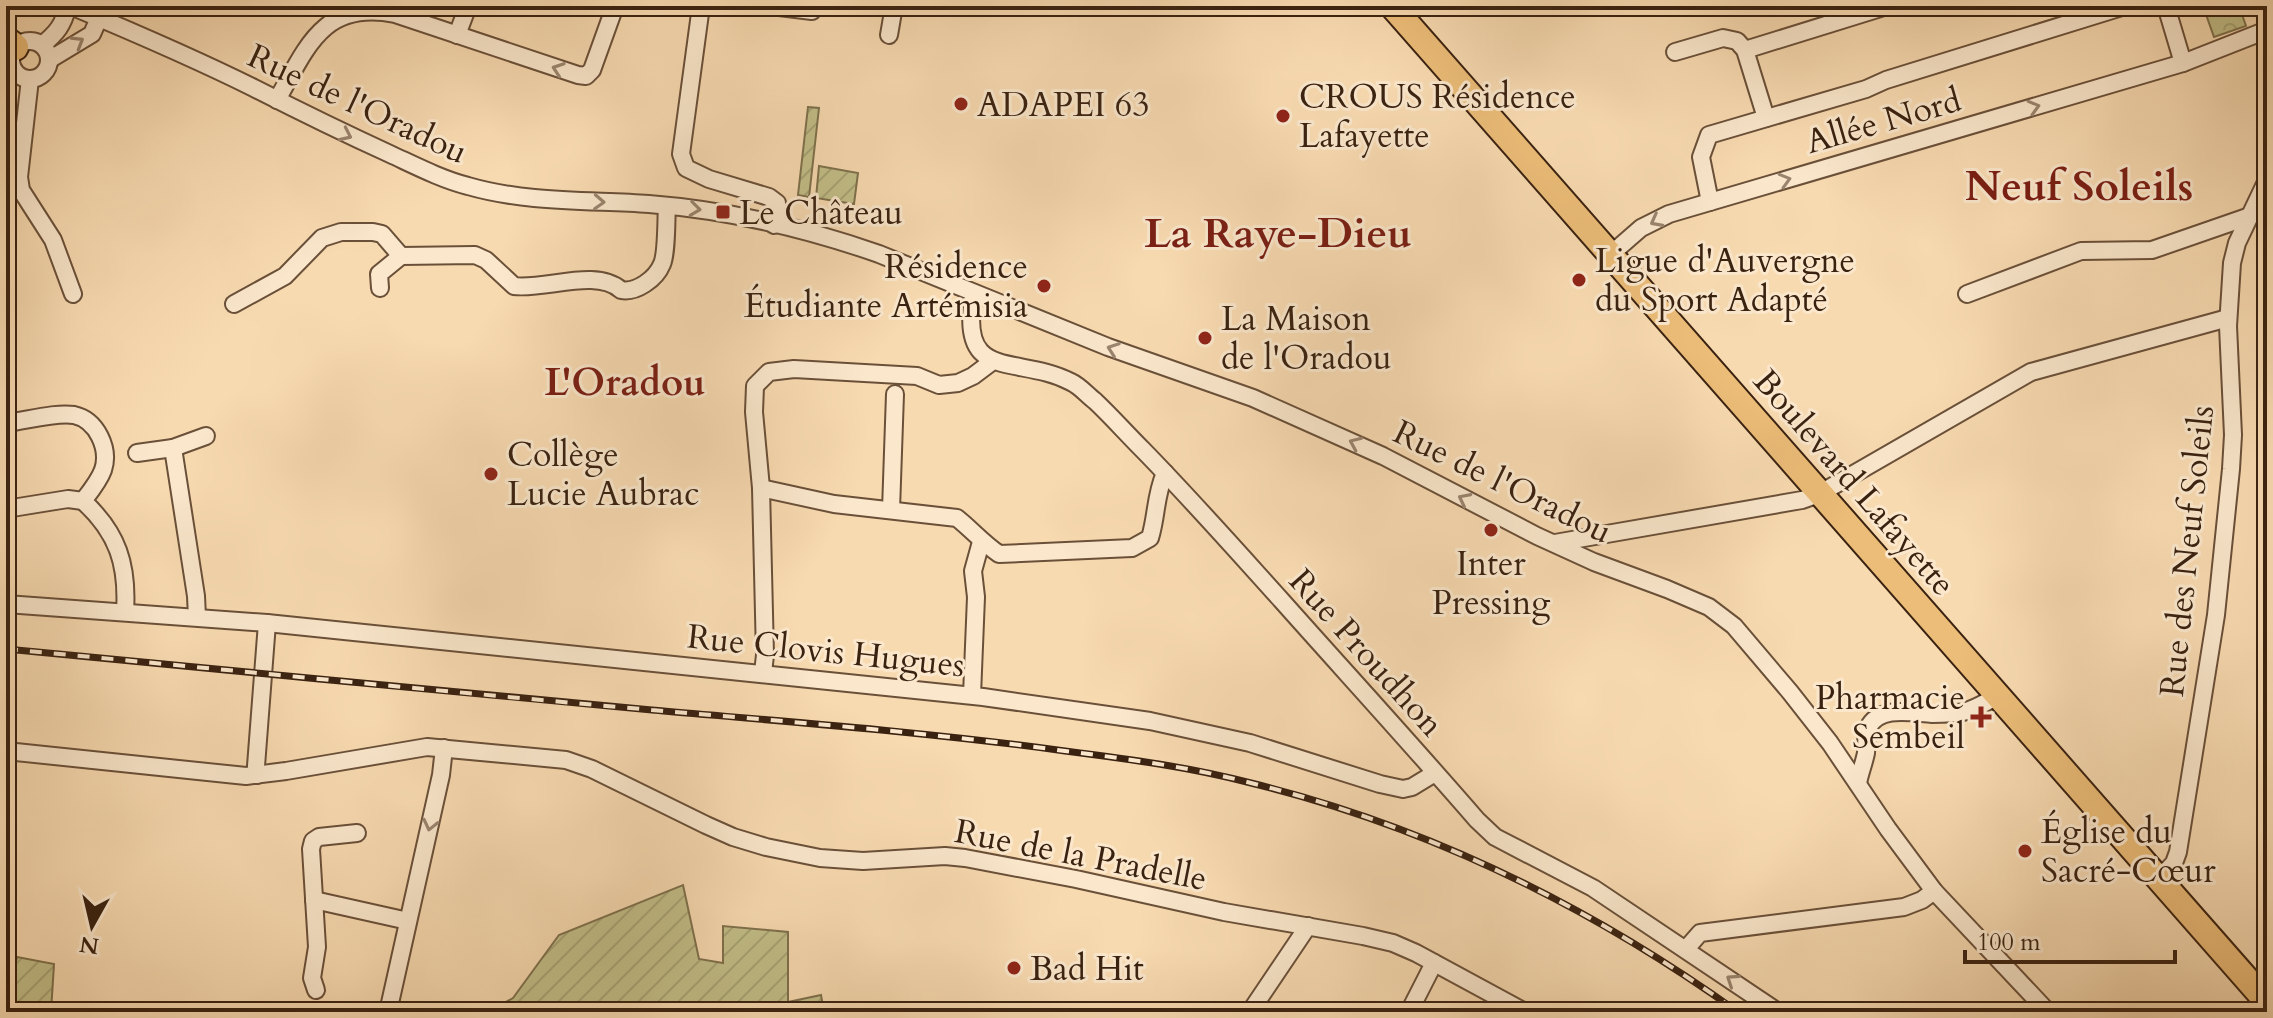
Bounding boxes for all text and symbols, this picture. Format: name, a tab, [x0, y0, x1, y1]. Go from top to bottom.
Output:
street label: Rue de l'Oradou	[240, 33, 475, 175]
one-way arrow	[69, 37, 84, 52]
one-way arrow	[552, 62, 566, 78]
place label: CROUS Résidence Lafayette	[1299, 74, 1576, 159]
street label: Allée Nord	[1800, 77, 1966, 165]
place label: ADAPEI 63	[977, 82, 1150, 128]
marker: ADAPEI 63	[952, 95, 970, 113]
one-way arrow	[2027, 100, 2041, 116]
marker: CROUS Résidence Lafayette	[1274, 107, 1292, 125]
one-way arrow	[338, 125, 353, 141]
district label: Neuf Soleils	[1965, 158, 2193, 215]
one-way arrow	[1777, 173, 1791, 189]
place label: Le Château	[739, 190, 903, 236]
one-way arrow	[593, 193, 606, 210]
one-way arrow	[689, 200, 702, 217]
marker: Le Château	[714, 203, 732, 221]
district label: La Raye-Dieu	[1144, 205, 1412, 262]
one-way arrow	[1649, 211, 1664, 226]
place label: Ligue d'Auvergne du Sport Adapté	[1595, 238, 1855, 323]
place label: Résidence Étudiante Artémisia	[744, 244, 1028, 329]
marker: Ligue d'Auvergne du Sport Adapté	[1570, 271, 1588, 289]
marker: Résidence Étudiante Artémisia	[1035, 277, 1053, 295]
place label: La Maison de l'Oradou	[1221, 296, 1392, 381]
marker: La Maison de l'Oradou	[1196, 329, 1214, 347]
one-way arrow	[1107, 342, 1121, 359]
district label: L'Oradou	[545, 357, 705, 409]
street label: Boulevard Lafayette	[1743, 359, 1966, 606]
street label: Rue des Neuf Soleils	[2149, 403, 2225, 699]
street label: Rue de l'Oradou	[1386, 409, 1619, 555]
place label: Collège Lucie Aubrac	[507, 432, 700, 517]
one-way arrow	[1348, 437, 1363, 453]
marker: Collège Lucie Aubrac	[482, 465, 500, 483]
one-way arrow	[1458, 493, 1473, 508]
marker: Inter Pressing	[1482, 521, 1500, 539]
place label: Inter Pressing	[1432, 541, 1550, 626]
street label: Rue Proudhon	[1279, 559, 1454, 746]
street label: Rue Clovis Hugues	[685, 614, 967, 688]
place label: Pharmacie Sembeil	[1815, 675, 1965, 760]
marker: Pharmacie Sembeil	[1972, 708, 1990, 726]
street label: Rue de la Pradelle	[951, 808, 1211, 902]
place label: Église du Sacré-Cœur	[2041, 809, 2216, 894]
one-way arrow	[422, 817, 439, 831]
marker: Église du Sacré-Cœur	[2016, 842, 2034, 860]
north arrow	[52, 886, 132, 966]
scale bar	[1965, 914, 2175, 964]
text: 100 m	[1977, 926, 2041, 959]
text: N	[78, 929, 101, 961]
place label: Bad Hit	[1030, 946, 1144, 992]
marker: Bad Hit	[1005, 959, 1023, 977]
one-way arrow	[1727, 975, 1741, 990]

